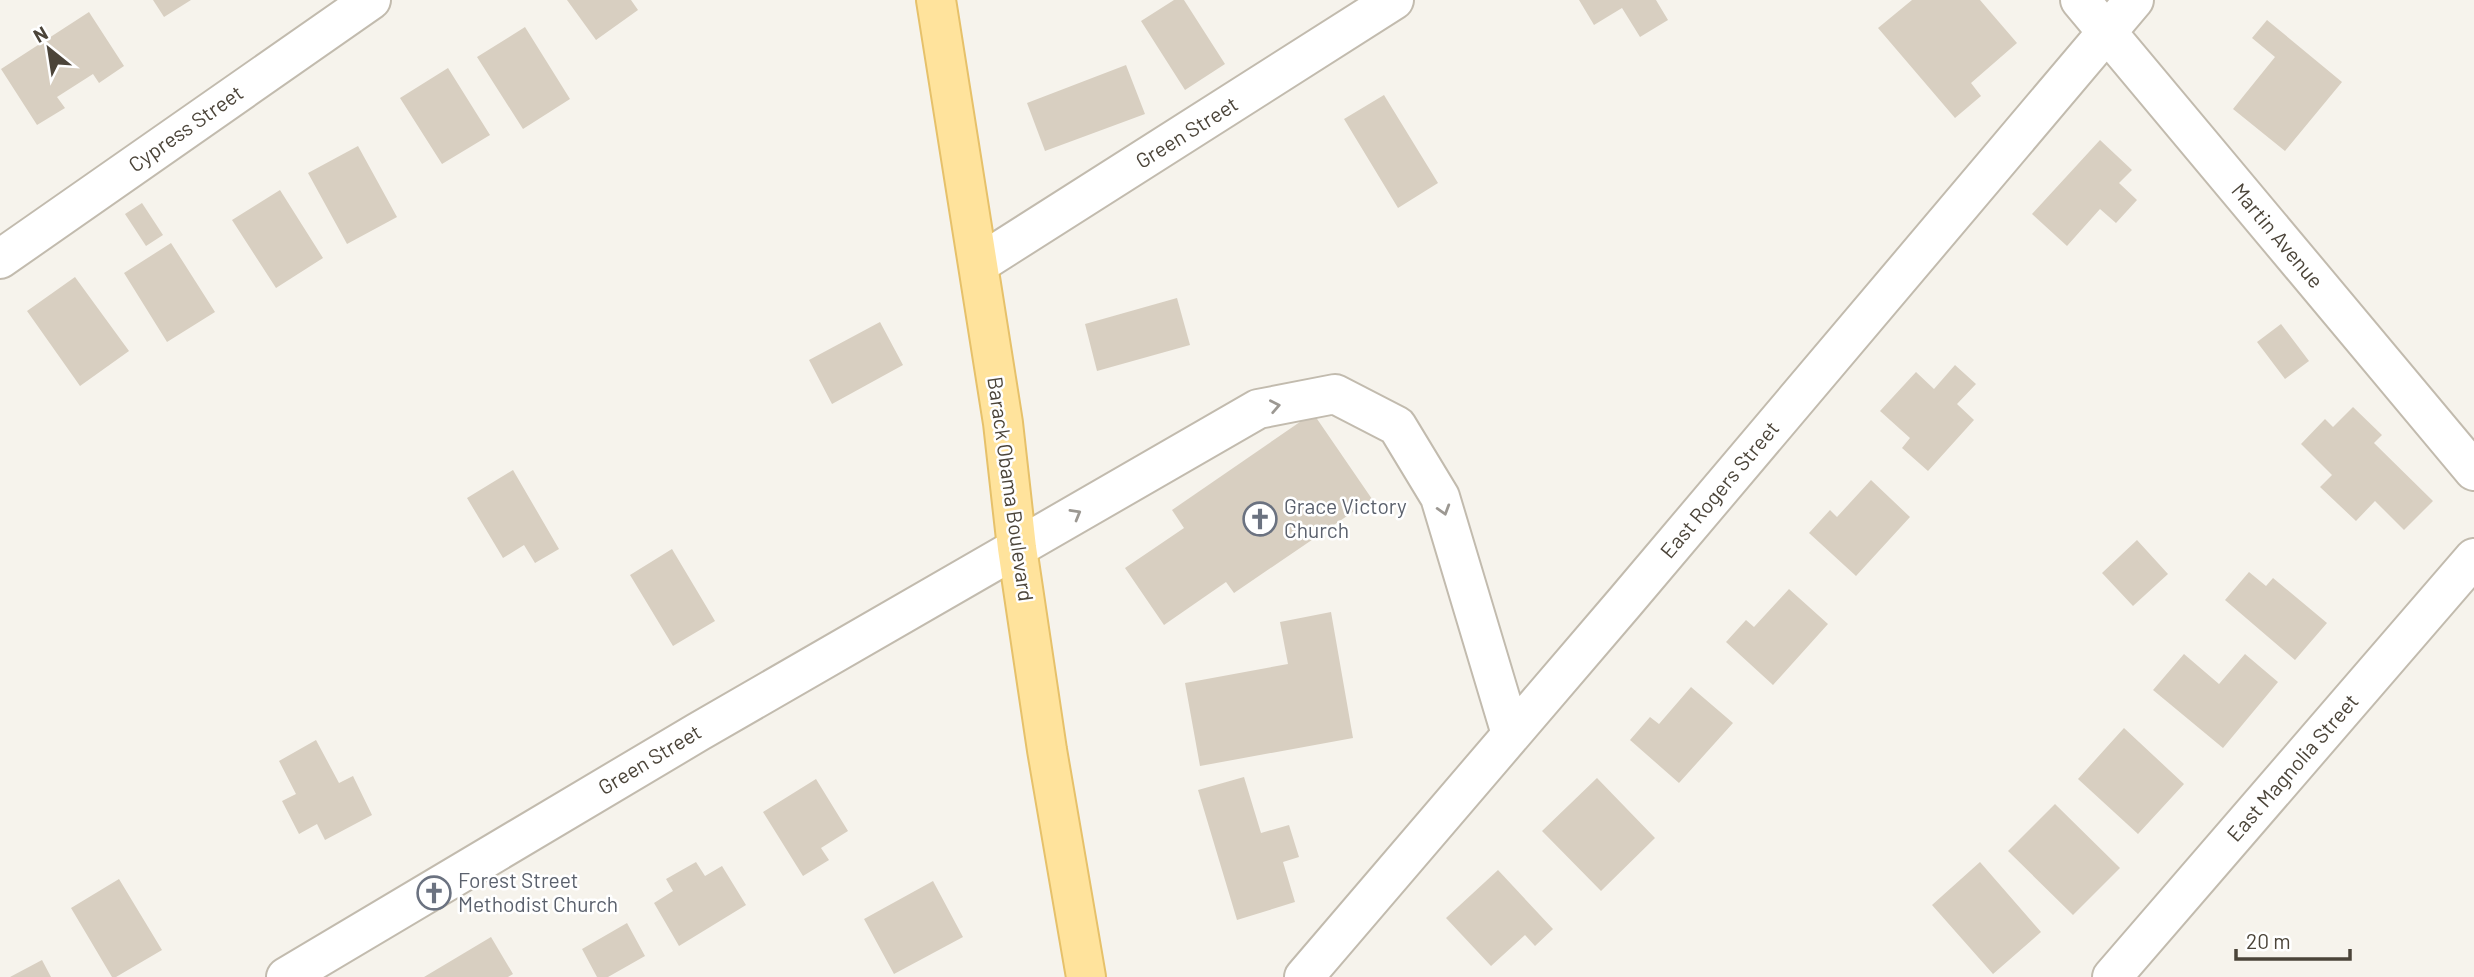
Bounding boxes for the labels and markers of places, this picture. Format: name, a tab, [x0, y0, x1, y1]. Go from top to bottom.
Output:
place label: Grace Victory Church	[1284, 493, 1407, 542]
church icon: Grace Victory Church	[1241, 500, 1279, 538]
place label: Forest Street Methodist Church	[458, 867, 618, 916]
church icon: Forest Street Methodist Church	[415, 874, 453, 912]

